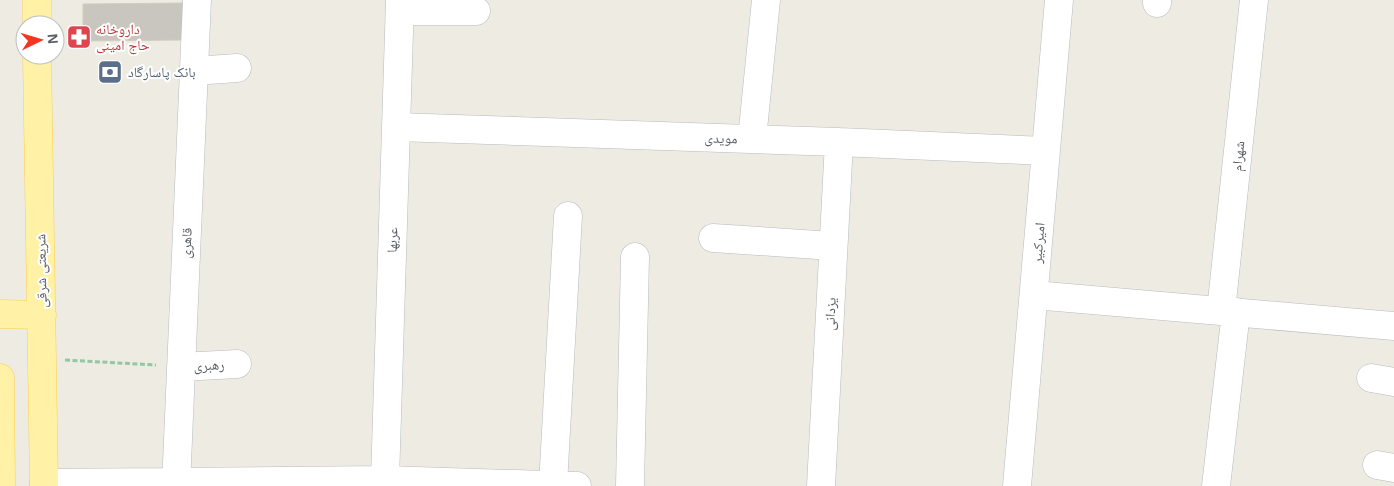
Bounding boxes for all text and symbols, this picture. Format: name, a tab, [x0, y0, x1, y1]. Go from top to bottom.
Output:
north arrow	[15, 15, 65, 65]
place label: داروخانه حاج امینی	[96, 21, 150, 55]
pharmacy icon: داروخانه حاج امینی	[66, 24, 92, 50]
text: N	[45, 33, 61, 45]
bank icon: بانک پاسارگاد	[97, 59, 123, 85]
place label: بانک پاسارگاد	[128, 64, 196, 81]
street label: مویدی	[704, 129, 738, 148]
street label: شهرام	[1228, 140, 1250, 172]
street label: امیرکبیر	[1028, 222, 1049, 265]
street label: قاهری	[177, 227, 196, 259]
street label: عربها	[384, 227, 401, 253]
street label: شریعتی شرقی	[32, 234, 51, 308]
street label: یزدانی	[821, 297, 840, 331]
street label: رهبری	[193, 356, 225, 375]

